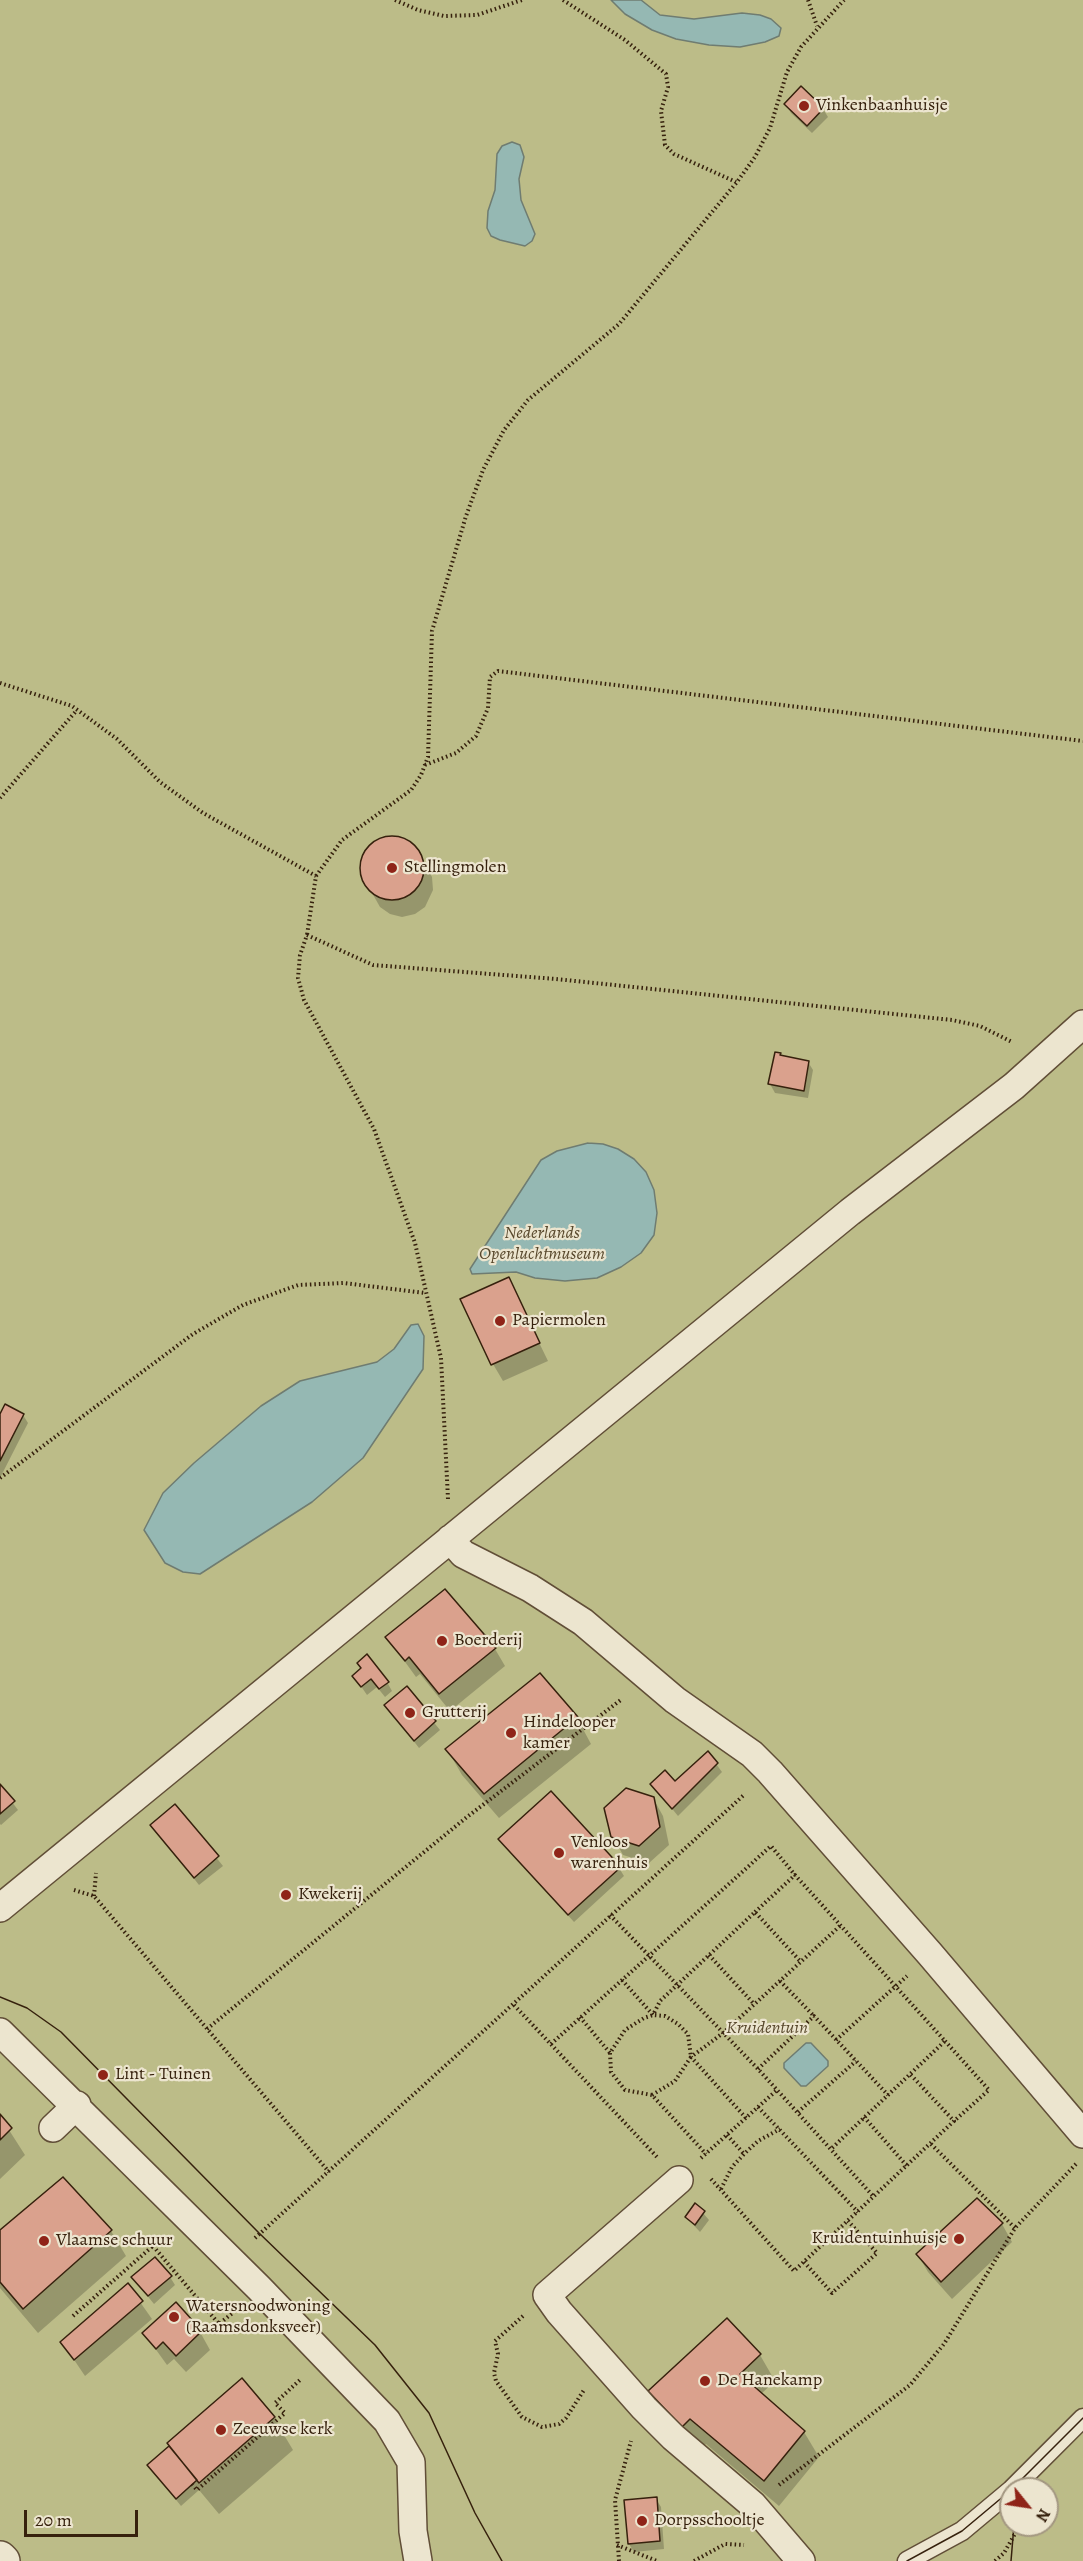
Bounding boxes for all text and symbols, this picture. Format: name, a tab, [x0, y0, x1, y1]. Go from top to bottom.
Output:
place label: Vinkenbaanhuisje	[816, 95, 948, 117]
marker: Vinkenbaanhuisje	[797, 99, 811, 113]
place label: Stellingmolen	[404, 857, 507, 879]
marker: Stellingmolen	[385, 861, 399, 875]
park label: Nederlands Openluchtmuseum	[479, 1223, 605, 1266]
place label: Papiermolen	[512, 1310, 606, 1332]
marker: Papiermolen	[493, 1314, 507, 1328]
place label: Boerderij	[454, 1630, 523, 1652]
marker: Boerderij	[435, 1634, 449, 1648]
place label: Grutterij	[422, 1702, 487, 1724]
marker: Grutterij	[403, 1706, 417, 1720]
place label: Hindelooper kamer	[523, 1712, 616, 1754]
marker: Hindelooper kamer	[504, 1726, 518, 1740]
place label: Venloos warenhuis	[571, 1832, 648, 1874]
marker: Venloos warenhuis	[552, 1846, 566, 1860]
place label: Kwekerij	[298, 1884, 362, 1906]
marker: Kwekerij	[279, 1888, 293, 1902]
park label: Kruidentuin	[726, 2018, 808, 2040]
place label: Lint - Tuinen	[115, 2064, 211, 2086]
marker: Lint - Tuinen	[96, 2068, 110, 2082]
place label: Kruidentuinhuisje	[812, 2228, 947, 2250]
place label: Vlaamse schuur	[56, 2230, 173, 2252]
marker: Kruidentuinhuisje	[952, 2232, 966, 2246]
marker: Vlaamse schuur	[37, 2234, 51, 2248]
place label: Watersnoodwoning (Raamsdonksveer)	[186, 2296, 331, 2338]
marker: Watersnoodwoning (Raamsdonksveer)	[167, 2310, 181, 2324]
place label: De Hanekamp	[717, 2370, 822, 2392]
marker: De Hanekamp	[698, 2374, 712, 2388]
place label: Zeeuwse kerk	[233, 2419, 333, 2441]
marker: Zeeuwse kerk	[214, 2423, 228, 2437]
north arrow	[999, 2477, 1059, 2537]
scale bar	[27, 2498, 141, 2536]
text: N	[1030, 2504, 1055, 2526]
text: 20 m	[35, 2508, 72, 2532]
place label: Dorpsschooltje	[654, 2510, 765, 2532]
marker: Dorpsschooltje	[635, 2514, 649, 2528]

